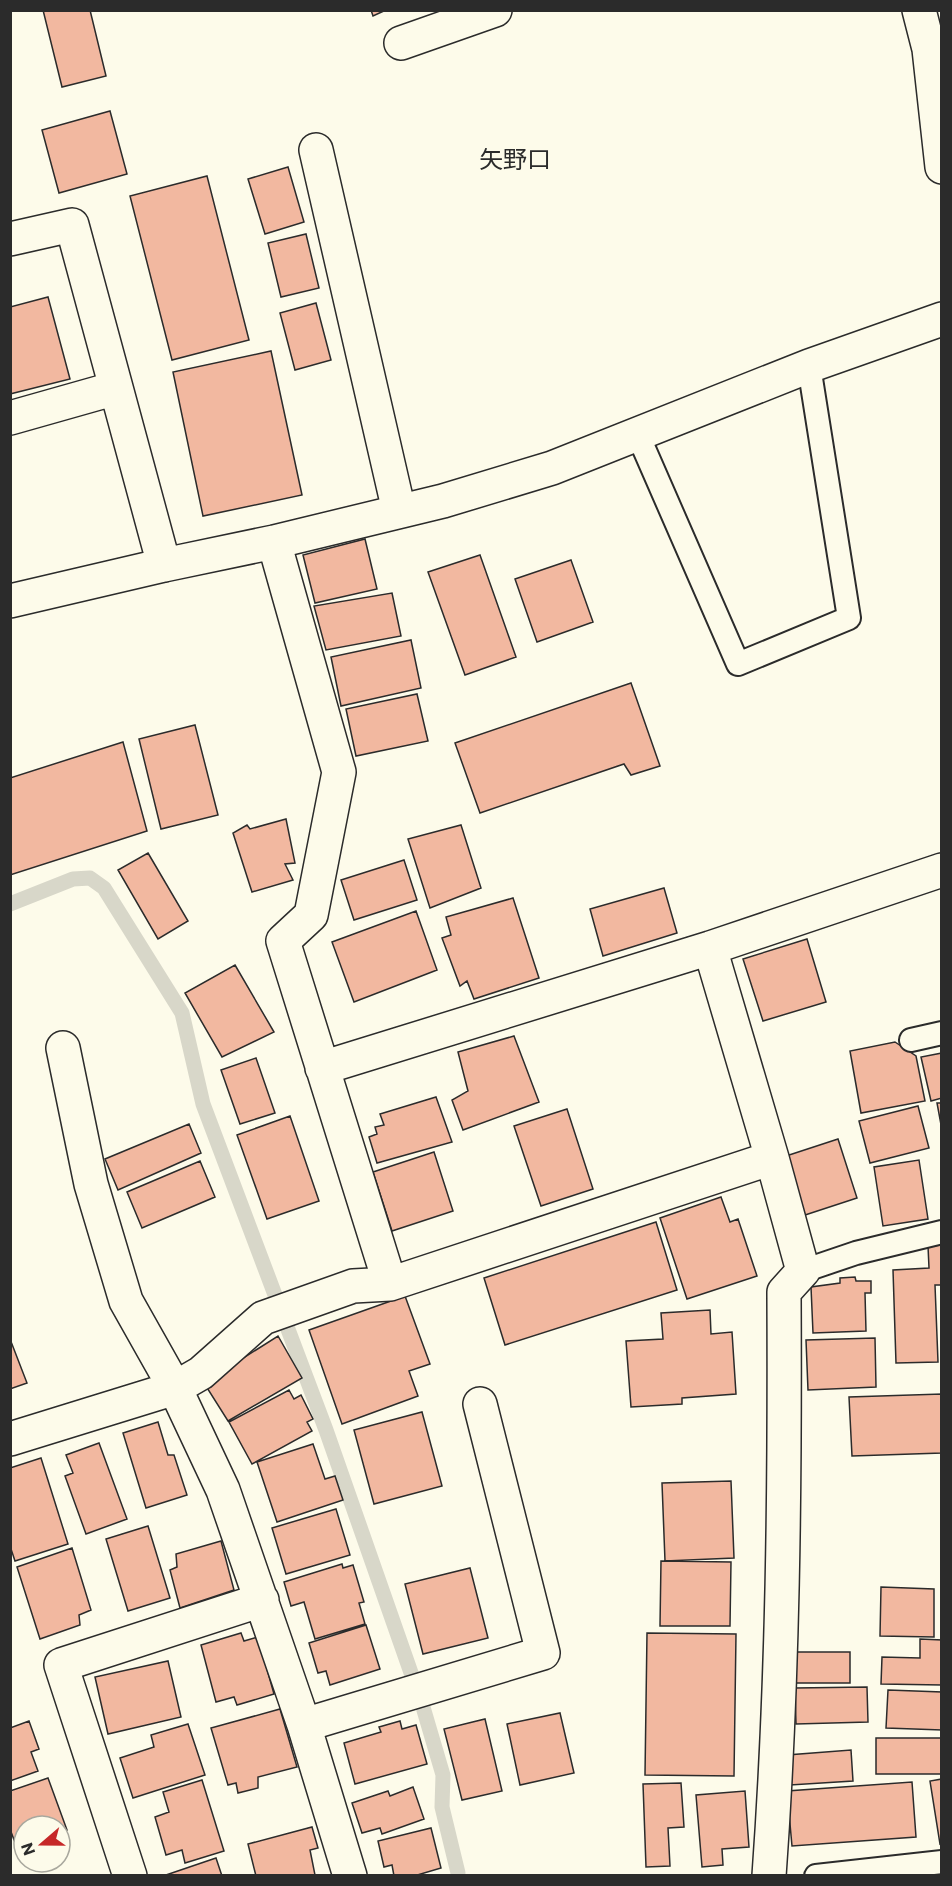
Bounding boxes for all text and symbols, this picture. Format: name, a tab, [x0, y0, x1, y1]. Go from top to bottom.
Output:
district label: 矢野口	[479, 144, 551, 173]
north arrow	[12, 1814, 72, 1874]
text: N	[16, 1840, 38, 1858]

